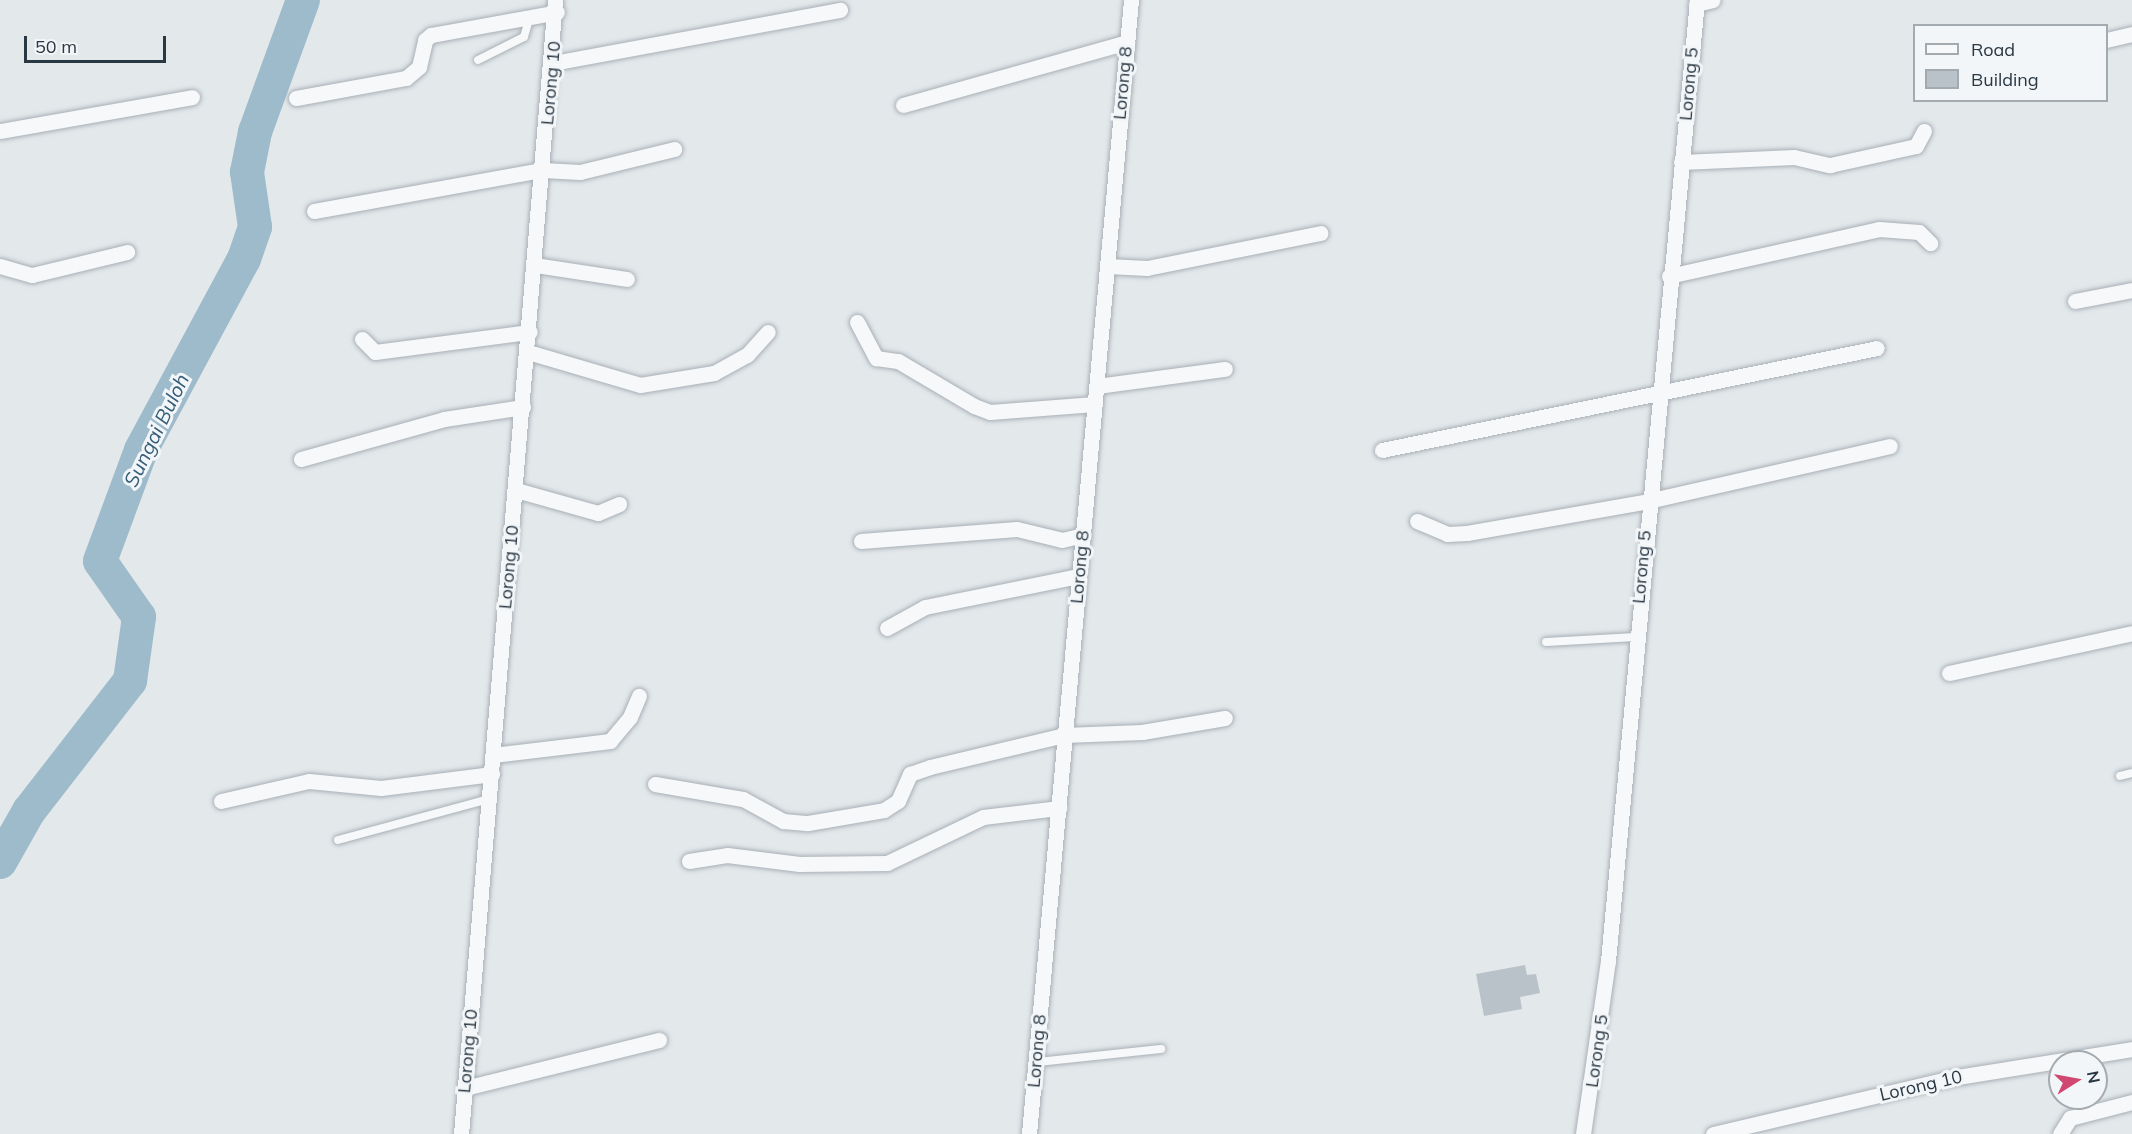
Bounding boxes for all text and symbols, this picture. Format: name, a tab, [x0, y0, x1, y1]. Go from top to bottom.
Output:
scale bar	[27, 24, 170, 62]
legend	[1913, 24, 2108, 102]
text: 50 m	[35, 35, 77, 58]
text: Road	[1971, 38, 2015, 61]
street label: Lorong 10	[537, 40, 565, 126]
street label: Lorong 8	[1109, 45, 1137, 121]
street label: Lorong 5	[1675, 46, 1703, 122]
text: Building	[1971, 68, 2039, 91]
water label: Sungai Buloh	[118, 370, 194, 490]
street label: Lorong 10	[495, 524, 523, 610]
street label: Lorong 8	[1066, 529, 1094, 605]
street label: Lorong 5	[1628, 529, 1656, 605]
street label: Lorong 10	[454, 1008, 482, 1094]
street label: Lorong 8	[1023, 1013, 1051, 1089]
street label: Lorong 5	[1581, 1013, 1613, 1089]
north arrow	[2048, 1050, 2108, 1110]
street label: Lorong 10	[1877, 1066, 1965, 1106]
text: N	[2083, 1069, 2105, 1085]

